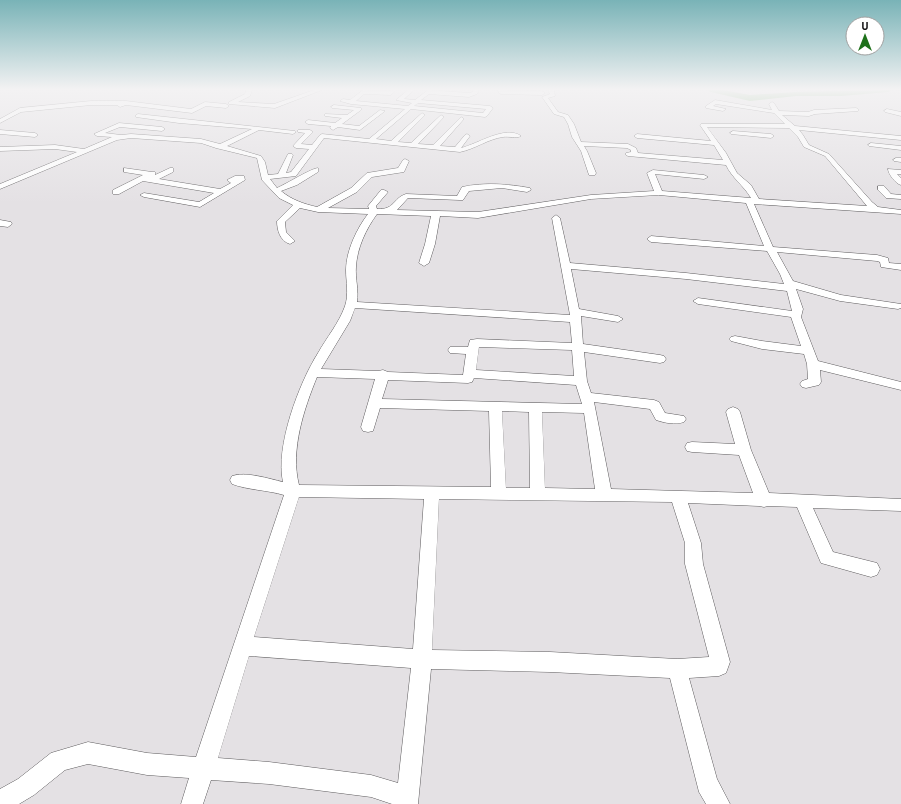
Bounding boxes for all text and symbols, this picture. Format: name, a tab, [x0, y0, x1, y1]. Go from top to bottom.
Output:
north arrow	[845, 16, 885, 56]
text: U	[862, 19, 869, 32]

